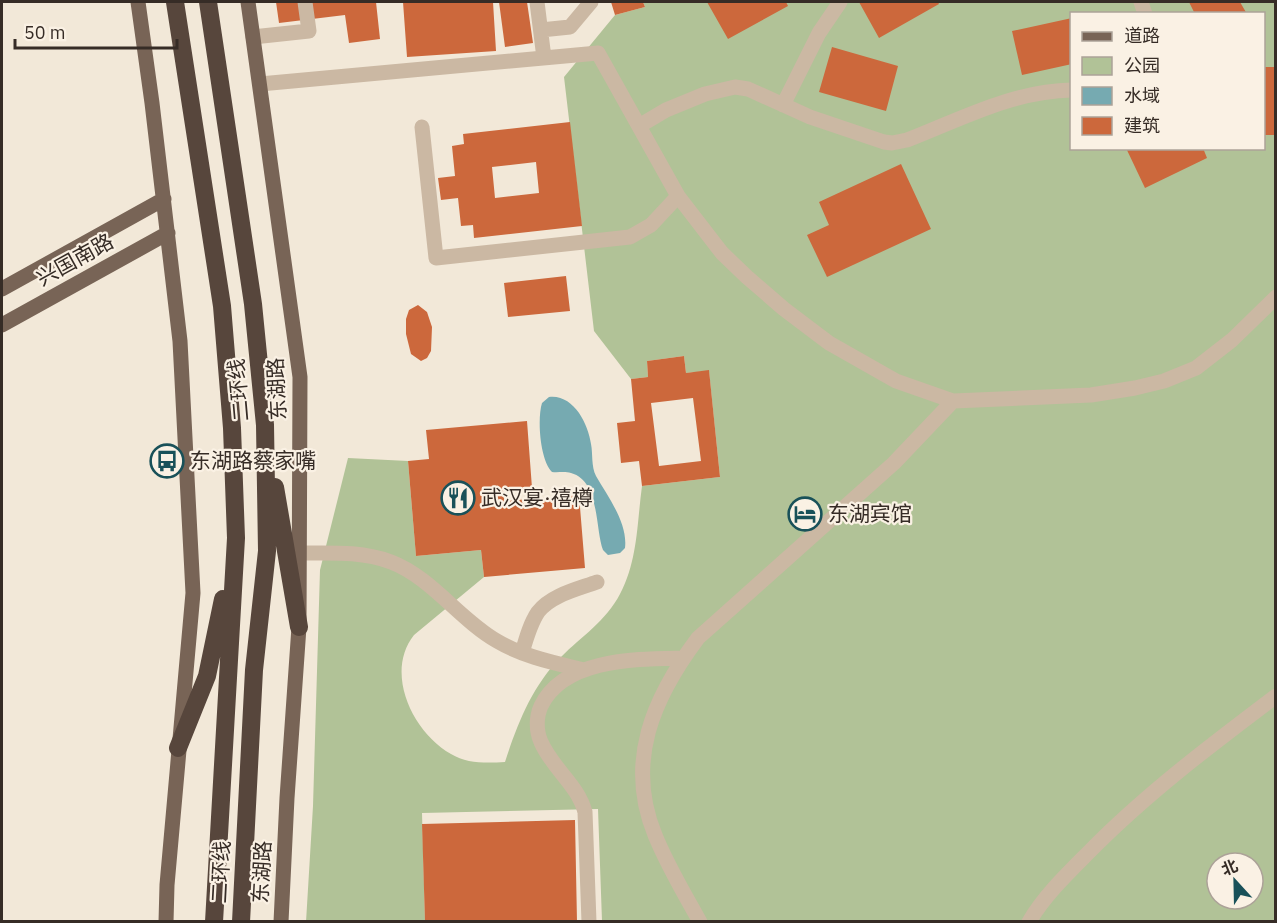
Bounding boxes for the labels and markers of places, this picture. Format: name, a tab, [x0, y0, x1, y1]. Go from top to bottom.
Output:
bus stop icon: 东湖路蔡家嘴	[149, 443, 185, 479]
place label: 东湖路蔡家嘴	[190, 446, 316, 474]
restaurant icon: 武汉宴·禧樽	[440, 480, 476, 516]
place label: 武汉宴·禧樽	[481, 483, 593, 511]
hotel icon: 东湖宾馆	[787, 496, 823, 532]
place label: 东湖宾馆	[828, 499, 912, 527]

